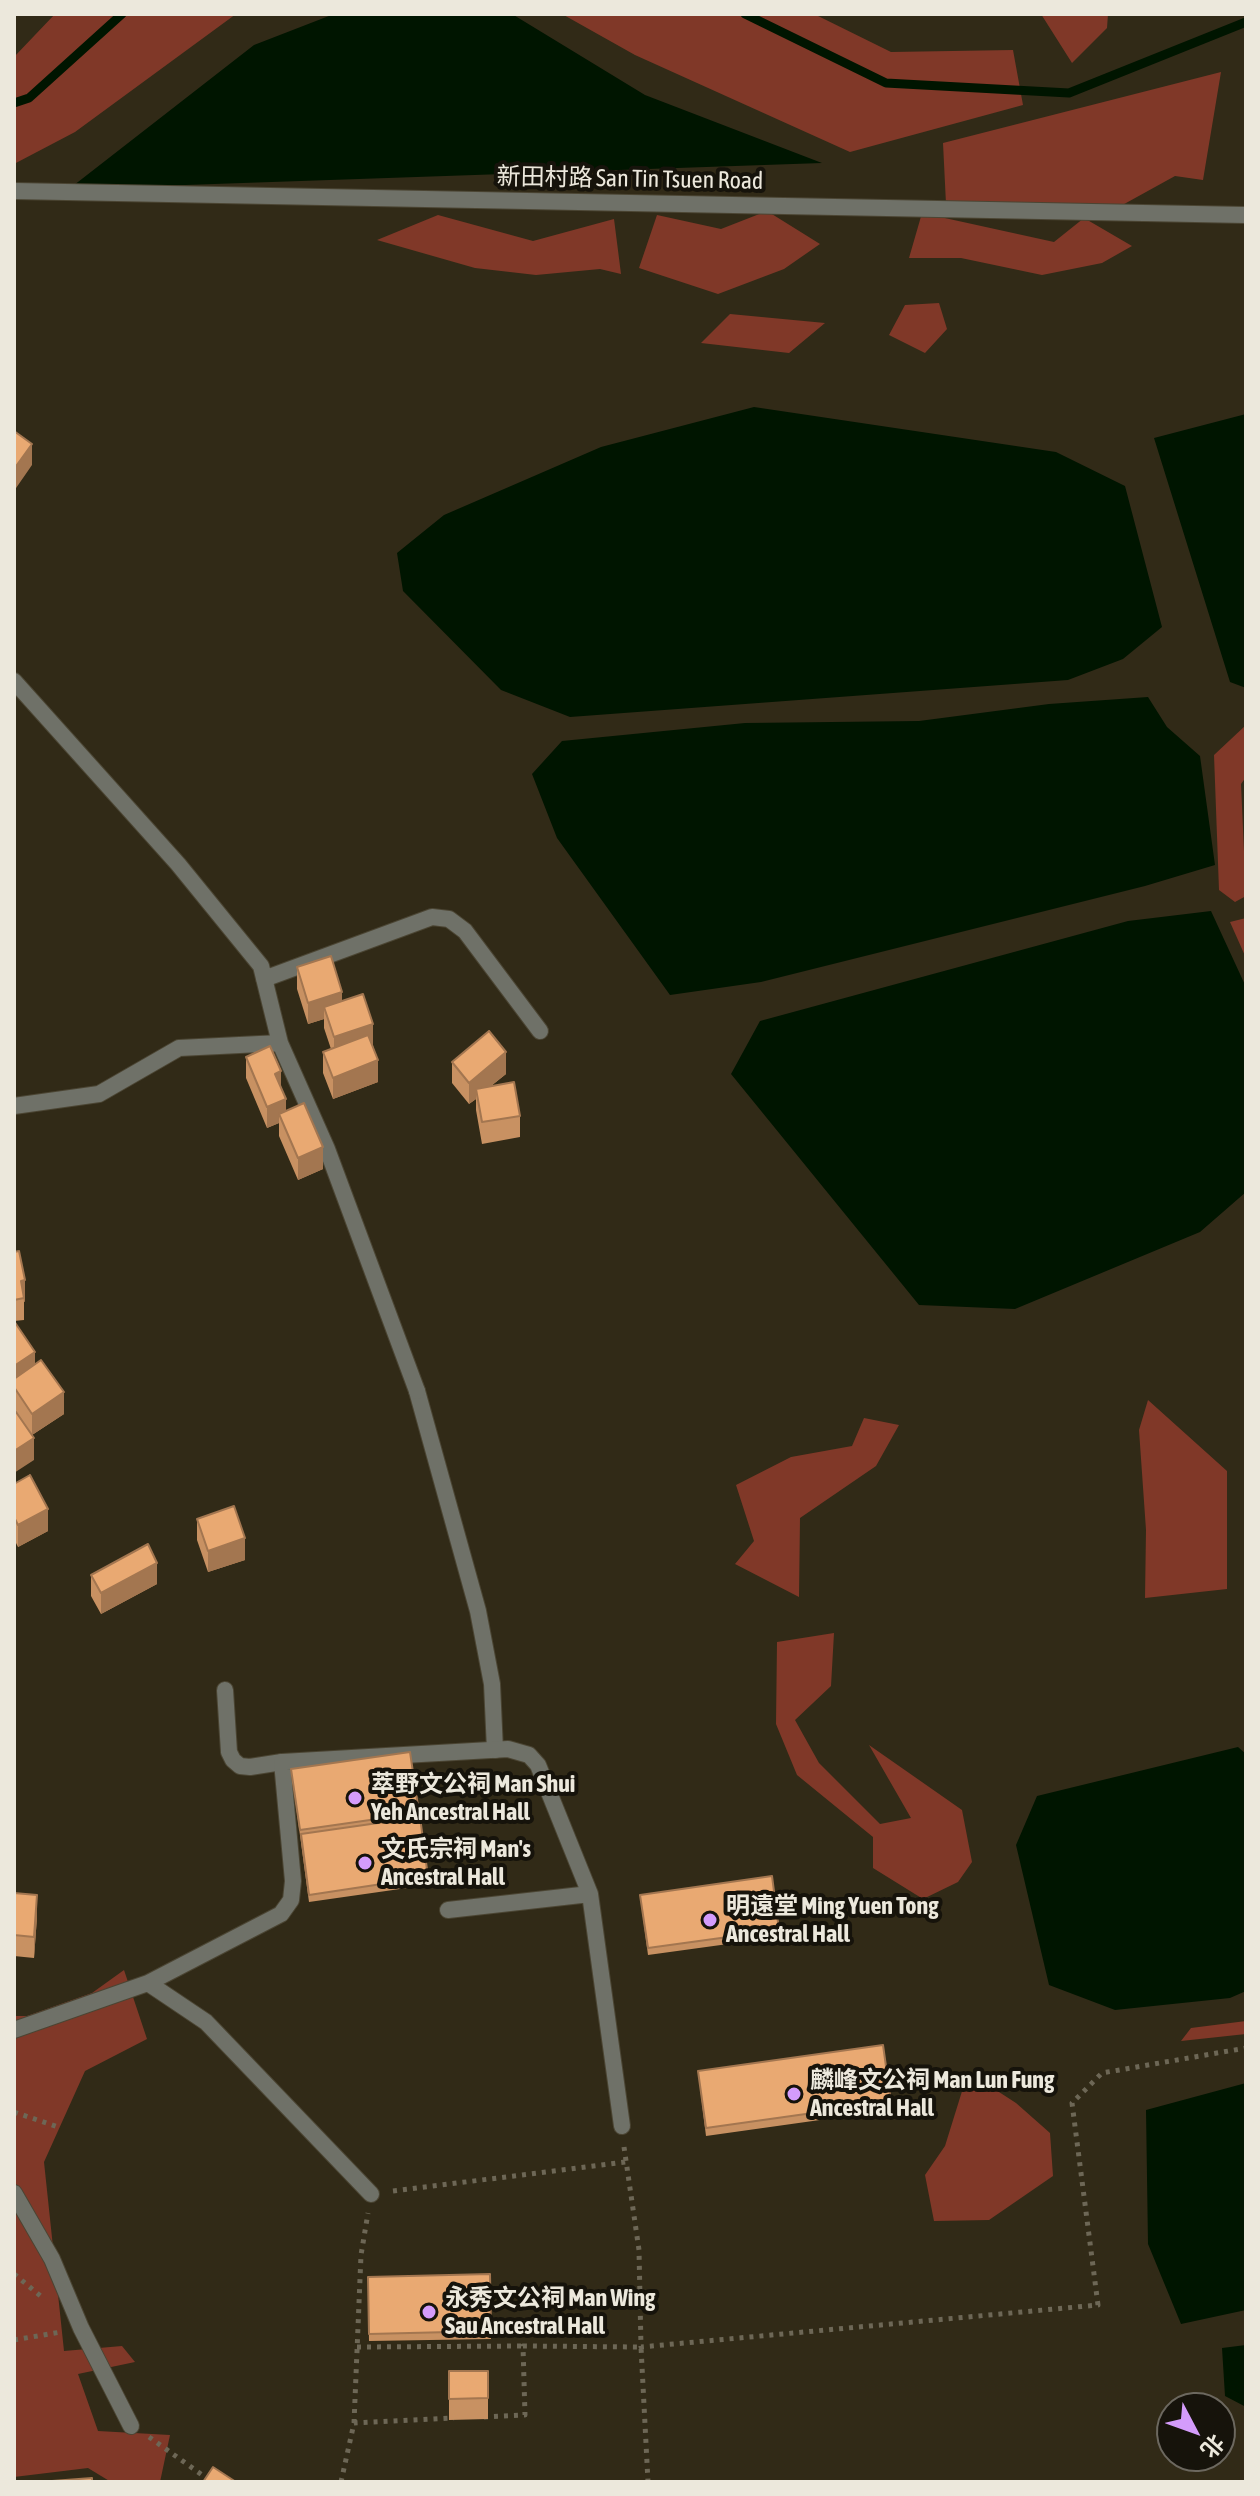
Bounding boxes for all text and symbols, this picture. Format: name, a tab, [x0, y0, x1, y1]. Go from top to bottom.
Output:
street label: 新田村路 San Tin Tsuen Road	[496, 162, 764, 196]
place label: 萃野文公祠 Man Shui Yeh Ancestral Hall	[371, 1770, 575, 1826]
marker: 萃野文公祠 Man Shui Yeh Ancestral Hall	[346, 1789, 364, 1807]
place label: 文氏宗祠 Man's Ancestral Hall	[381, 1835, 531, 1891]
marker: 文氏宗祠 Man's Ancestral Hall	[356, 1854, 374, 1872]
place label: 明遠堂 Ming Yuen Tong Ancestral Hall	[726, 1892, 939, 1948]
marker: 明遠堂 Ming Yuen Tong Ancestral Hall	[701, 1911, 719, 1929]
place label: 麟峰文公祠 Man Lun Fung Ancestral Hall	[810, 2066, 1054, 2122]
marker: 麟峰文公祠 Man Lun Fung Ancestral Hall	[785, 2085, 803, 2103]
place label: 永秀文公祠 Man Wing Sau Ancestral Hall	[445, 2284, 655, 2340]
marker: 永秀文公祠 Man Wing Sau Ancestral Hall	[420, 2303, 438, 2321]
north arrow	[1156, 2392, 1236, 2472]
text: 北	[1196, 2430, 1230, 2463]

